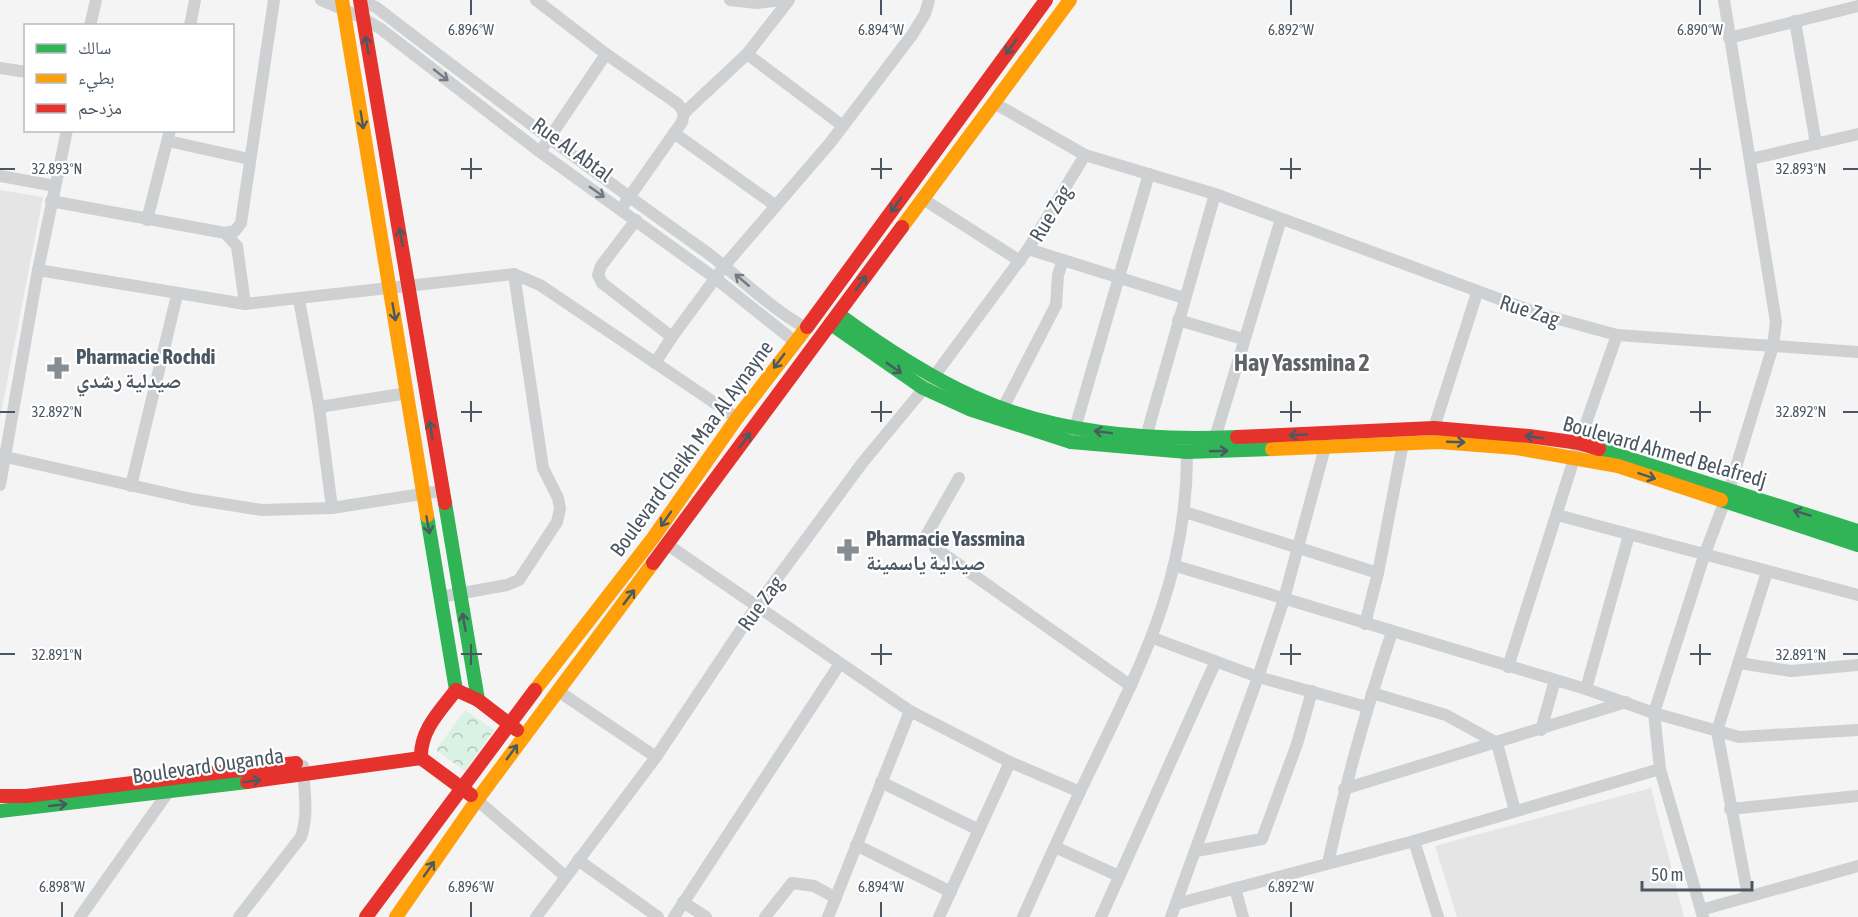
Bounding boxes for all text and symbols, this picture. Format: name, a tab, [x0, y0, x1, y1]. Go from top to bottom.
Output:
text: 6.896°W	[448, 21, 494, 38]
text: 6.894°W	[858, 21, 904, 38]
text: 6.892°W	[1268, 21, 1314, 38]
text: 6.890°W	[1677, 21, 1723, 38]
legend	[24, 24, 234, 132]
one-way arrow	[362, 36, 373, 56]
text: سالك	[78, 37, 111, 58]
one-way arrow	[1005, 39, 1017, 55]
text: بطيء	[78, 67, 115, 93]
one-way arrow	[433, 69, 449, 82]
text: مزدحم	[78, 97, 122, 120]
one-way arrow	[357, 110, 368, 129]
street label: Rue Al Abtal	[528, 112, 618, 186]
text: 32.893°N	[32, 160, 82, 177]
text: 32.893°N	[1776, 160, 1826, 177]
street label: Rue Zag	[1024, 181, 1076, 245]
one-way arrow	[589, 186, 605, 198]
one-way arrow	[890, 196, 902, 212]
one-way arrow	[395, 228, 406, 248]
one-way arrow	[735, 273, 750, 287]
one-way arrow	[855, 276, 868, 292]
street label: Rue Zag	[1497, 289, 1563, 331]
one-way arrow	[388, 302, 399, 322]
street label: Boulevard Cheikh Maa Al Aynayne	[605, 336, 777, 560]
place label: Pharmacie Rochdi صيدلية رشدي	[76, 344, 215, 397]
district label: Hay Yassmina 2	[1234, 349, 1370, 376]
one-way arrow	[773, 353, 786, 369]
pharmacy icon: Pharmacie Rochdi صيدلية رشدي	[45, 355, 71, 381]
one-way arrow	[885, 362, 901, 374]
text: 32.892°N	[32, 403, 82, 420]
text: 32.892°N	[1776, 403, 1826, 420]
street label: Boulevard Ahmed Belafredj	[1560, 410, 1770, 492]
one-way arrow	[426, 421, 437, 440]
one-way arrow	[1094, 426, 1114, 437]
one-way arrow	[1289, 429, 1309, 440]
one-way arrow	[1525, 431, 1545, 442]
one-way arrow	[739, 433, 752, 449]
one-way arrow	[1445, 437, 1465, 448]
one-way arrow	[1208, 445, 1228, 456]
one-way arrow	[1637, 471, 1656, 482]
one-way arrow	[1793, 507, 1812, 518]
one-way arrow	[660, 511, 672, 527]
one-way arrow	[423, 515, 434, 535]
place label: Pharmacie Yassmina صيدلية ياسمينة	[866, 526, 1025, 575]
pharmacy icon: Pharmacie Yassmina صيدلية ياسمينة	[835, 537, 861, 563]
street label: Rue Zag	[732, 571, 788, 635]
one-way arrow	[623, 589, 635, 605]
one-way arrow	[458, 613, 469, 633]
text: 32.891°N	[32, 646, 82, 663]
text: 32.891°N	[1776, 646, 1826, 663]
street label: Boulevard Ouganda	[131, 742, 285, 788]
one-way arrow	[506, 745, 518, 761]
one-way arrow	[241, 775, 261, 786]
one-way arrow	[48, 799, 68, 810]
scale bar	[1642, 854, 1752, 892]
one-way arrow	[423, 861, 435, 878]
text: 50 m	[1651, 864, 1683, 885]
text: 6.898°W	[39, 878, 85, 895]
text: 6.896°W	[448, 878, 494, 895]
text: 6.894°W	[858, 878, 904, 895]
text: 6.892°W	[1268, 878, 1314, 895]

